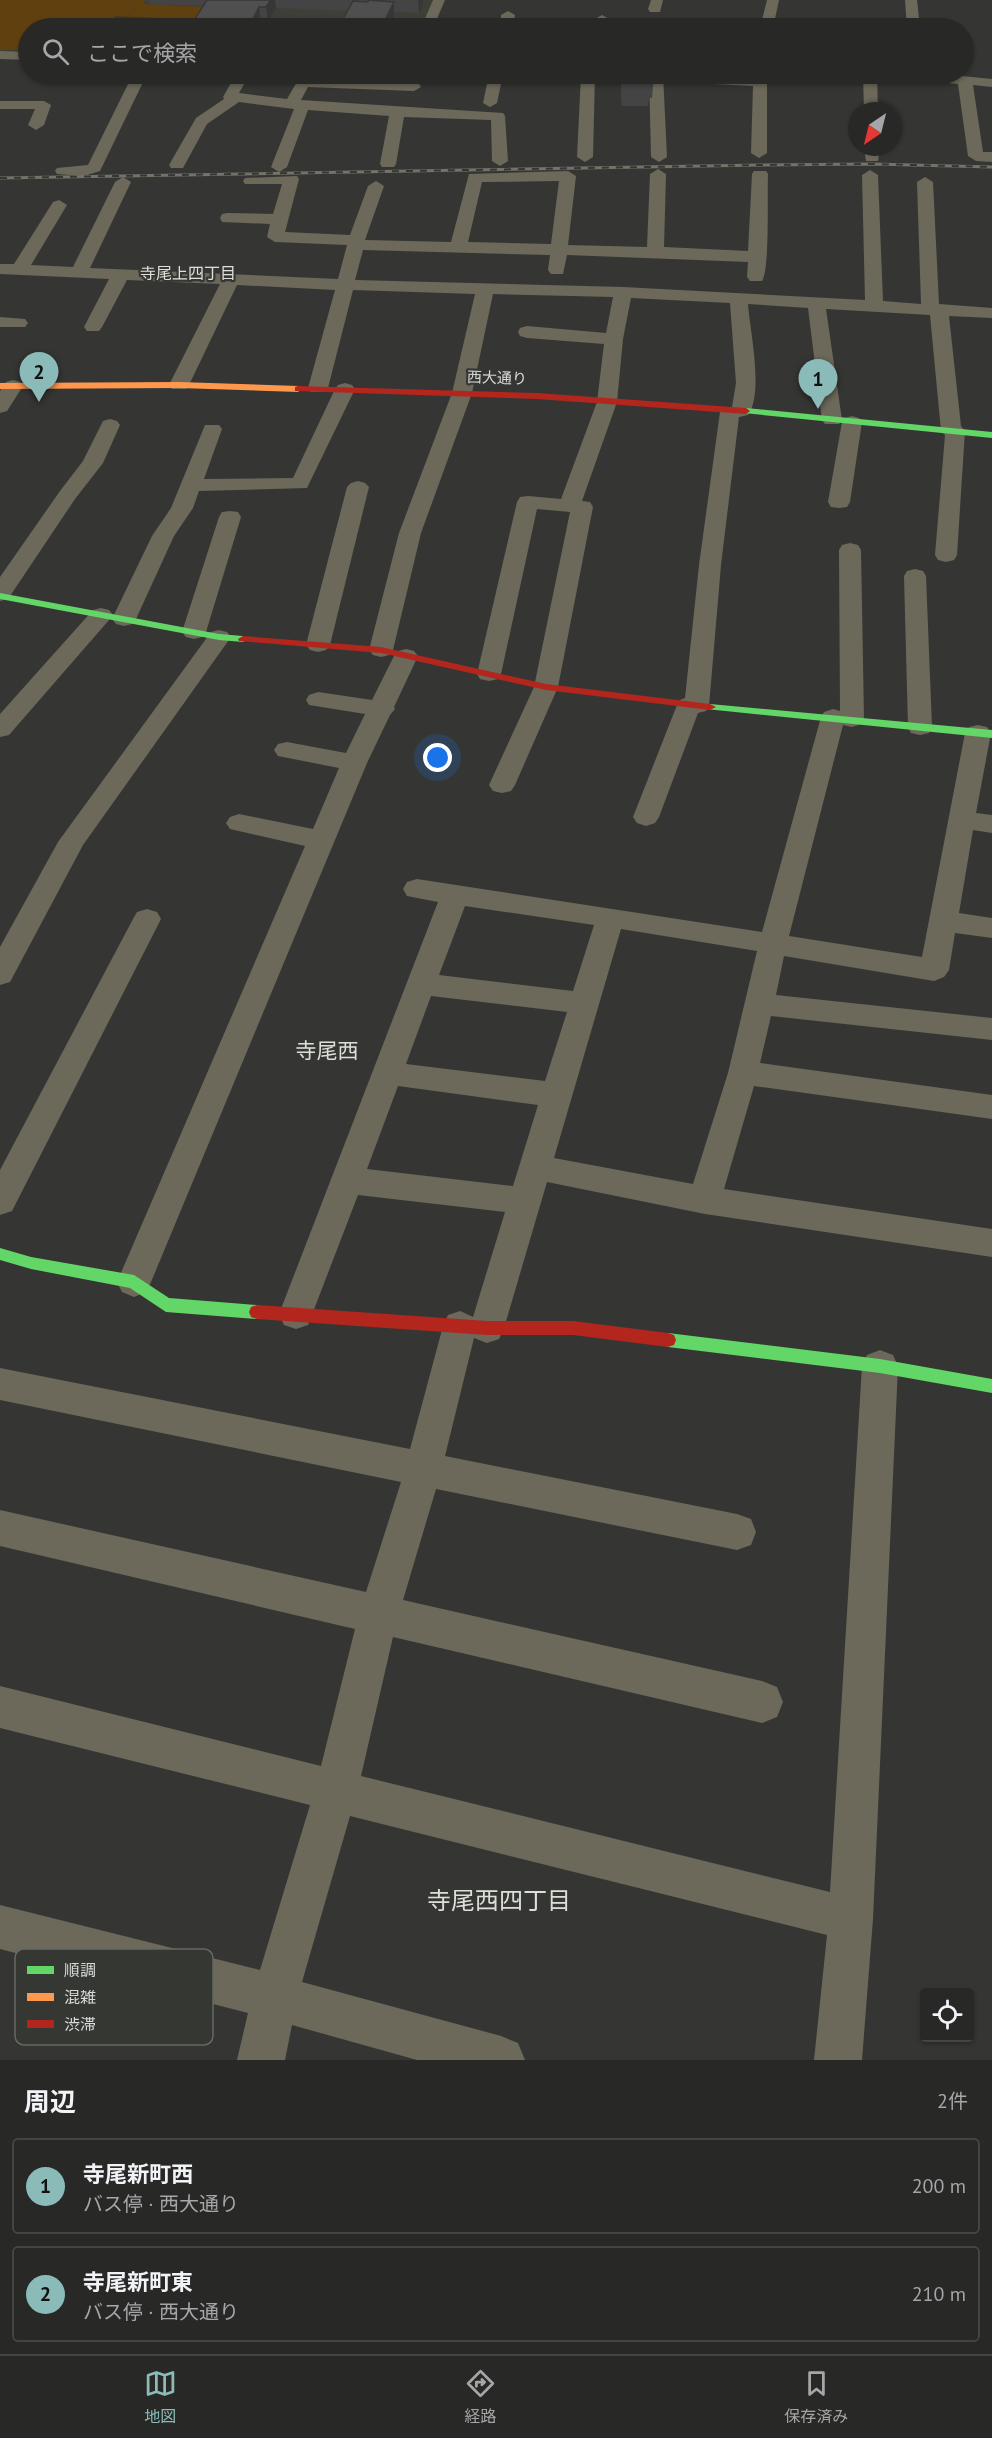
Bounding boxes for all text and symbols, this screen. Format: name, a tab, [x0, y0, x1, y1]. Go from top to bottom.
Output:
search box	[18, 18, 974, 84]
icon: search	[39, 35, 72, 68]
text: ここで検索	[87, 39, 197, 67]
north arrow	[848, 102, 902, 156]
district label: 寺尾上四丁目	[140, 263, 236, 283]
pin: 2	[20, 352, 58, 402]
pin: 1	[798, 360, 838, 409]
street label: 西大通り	[467, 367, 527, 388]
your location	[423, 743, 452, 772]
district label: 寺尾西	[296, 1037, 359, 1064]
district label: 寺尾西四丁目	[427, 1885, 571, 1916]
legend	[15, 1949, 213, 2045]
text: 順調	[64, 1960, 96, 1980]
text: 混雑	[64, 1987, 96, 2007]
map controls	[920, 1988, 974, 2042]
button: locate	[920, 1988, 974, 2042]
text: 渋滞	[64, 2014, 96, 2034]
text: 周辺	[24, 2085, 76, 2118]
text: 2件	[937, 2088, 968, 2114]
text: 寺尾新町西	[83, 2160, 193, 2188]
text: 1	[40, 2173, 51, 2199]
text: 200 m	[912, 2173, 966, 2199]
text: バス停 · 西大通り	[83, 2191, 239, 2217]
text: 寺尾新町東	[83, 2268, 193, 2296]
text: 2	[40, 2281, 51, 2307]
text: 210 m	[912, 2281, 966, 2307]
text: バス停 · 西大通り	[83, 2299, 239, 2325]
tab: 地図	[144, 2367, 177, 2427]
tab: 経路	[464, 2367, 497, 2427]
tab: 保存済み	[784, 2367, 848, 2427]

